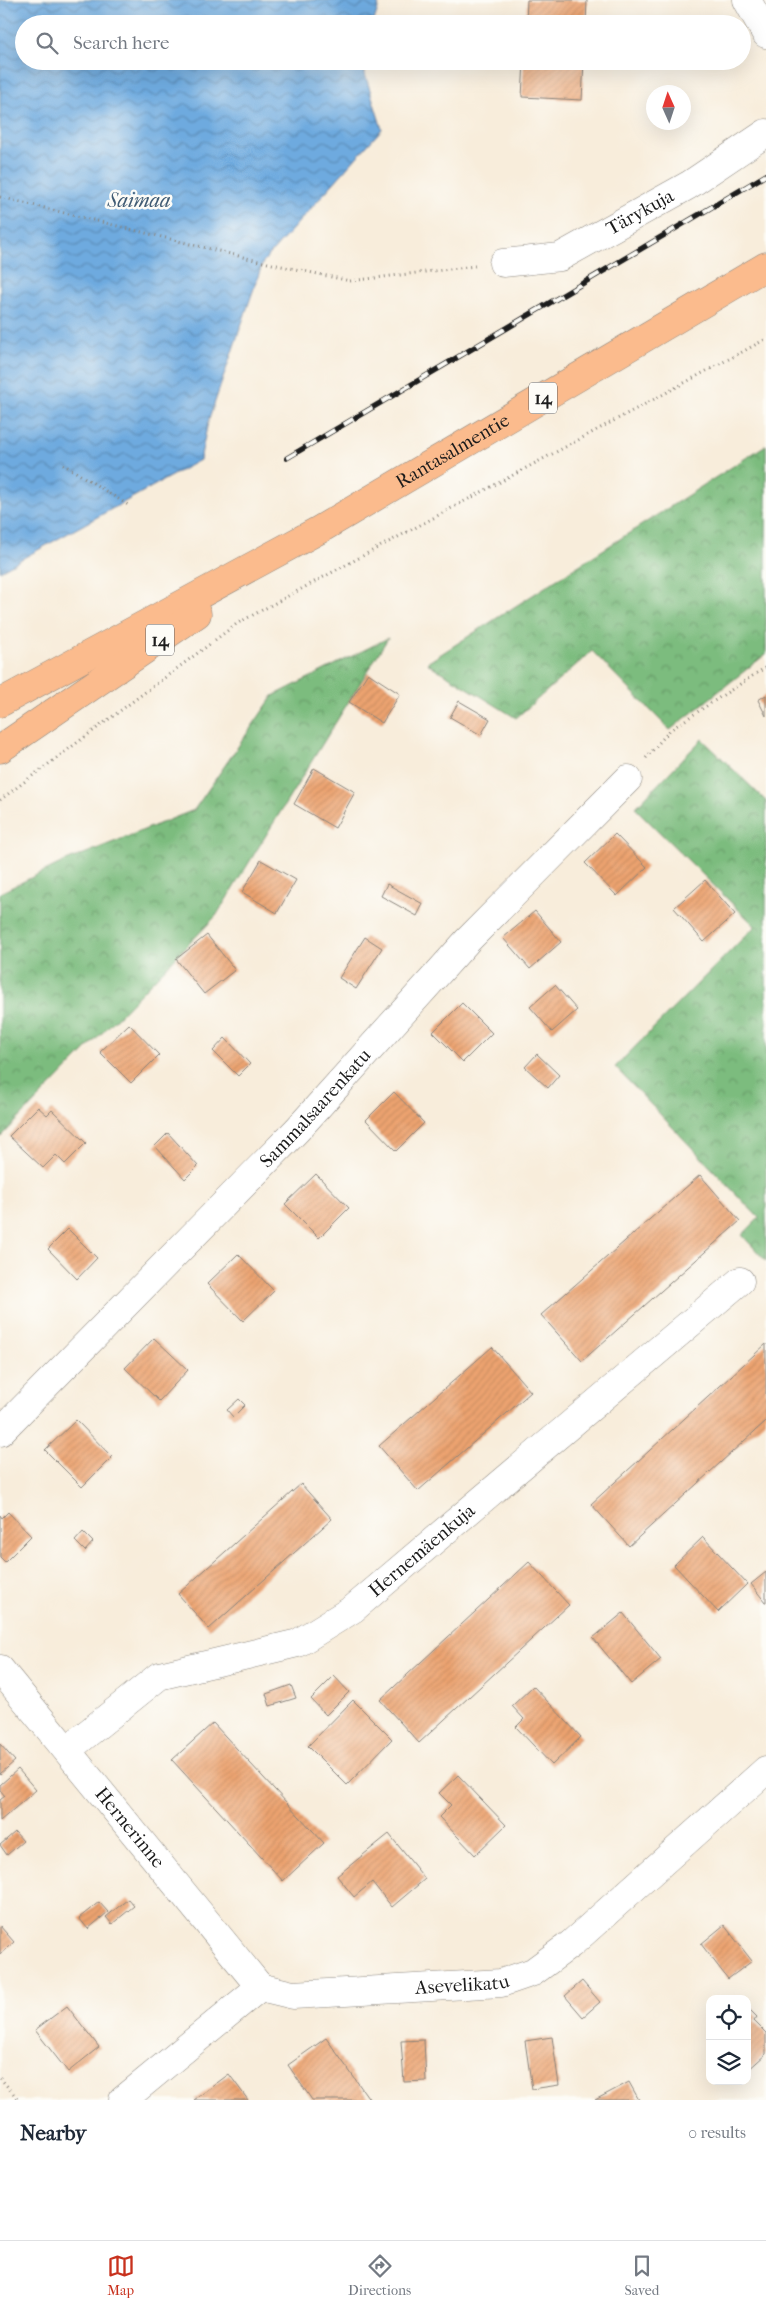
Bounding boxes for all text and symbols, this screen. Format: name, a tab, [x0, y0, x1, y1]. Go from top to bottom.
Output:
search box	[15, 15, 751, 70]
icon: search	[33, 29, 61, 57]
text: Search here	[73, 32, 169, 54]
north arrow	[646, 85, 691, 130]
street label: Tärykuja	[603, 185, 678, 240]
water label: Saimaa	[106, 189, 171, 212]
road number: 14	[529, 382, 557, 413]
street label: Rantasalmentie	[392, 409, 513, 493]
road number: 14	[146, 624, 174, 656]
street label: Sammalsaarenkatu	[255, 1044, 376, 1172]
street label: Hernemäenkuja	[365, 1499, 480, 1602]
street label: Hernerinne	[90, 1783, 169, 1873]
street label: Asevelikatu	[414, 1970, 512, 1999]
map controls	[706, 1995, 751, 2085]
button: locate	[706, 1995, 751, 2040]
button: layers	[706, 2040, 751, 2085]
text: Nearby	[20, 2121, 86, 2145]
text: 0 results	[688, 2123, 746, 2142]
tab: Map	[107, 2252, 135, 2299]
tab: Directions	[348, 2252, 411, 2299]
tab: Saved	[625, 2252, 659, 2299]

